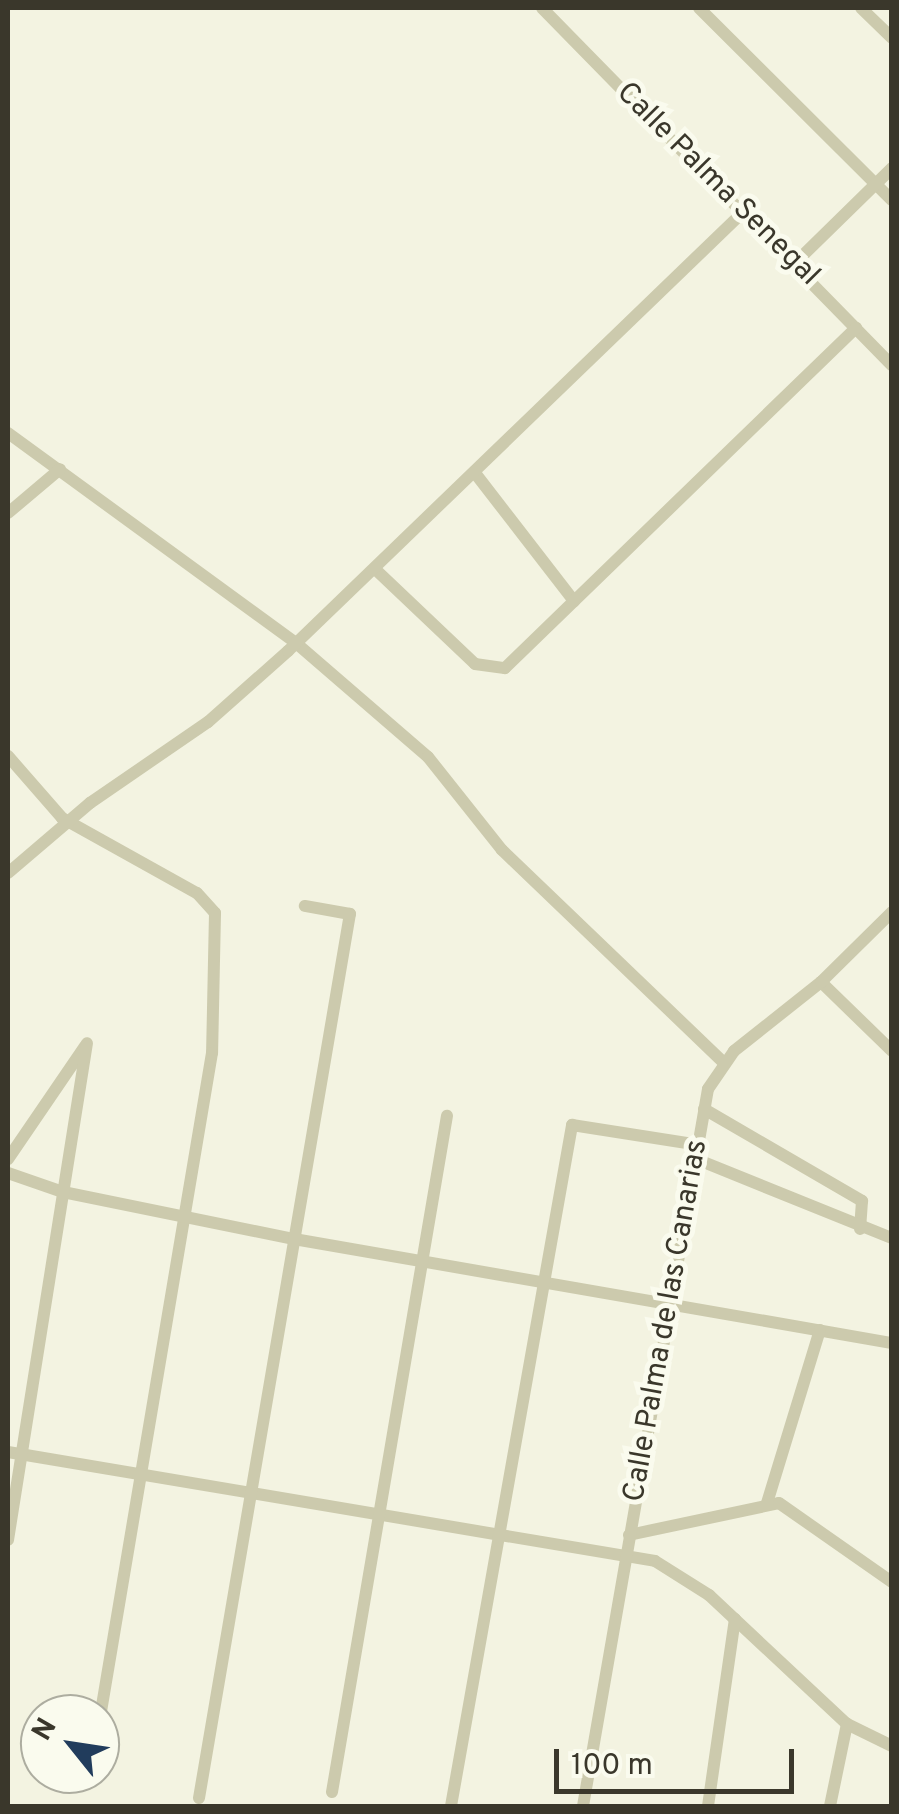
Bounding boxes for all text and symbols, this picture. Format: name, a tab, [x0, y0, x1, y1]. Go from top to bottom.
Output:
street label: Calle Palma Senegal	[608, 76, 826, 294]
street label: Calle Palma de las Canarias	[617, 1137, 717, 1505]
north arrow	[20, 1694, 120, 1794]
text: N	[25, 1712, 66, 1748]
scale bar	[559, 1729, 799, 1791]
text: 100 m	[571, 1748, 653, 1785]

